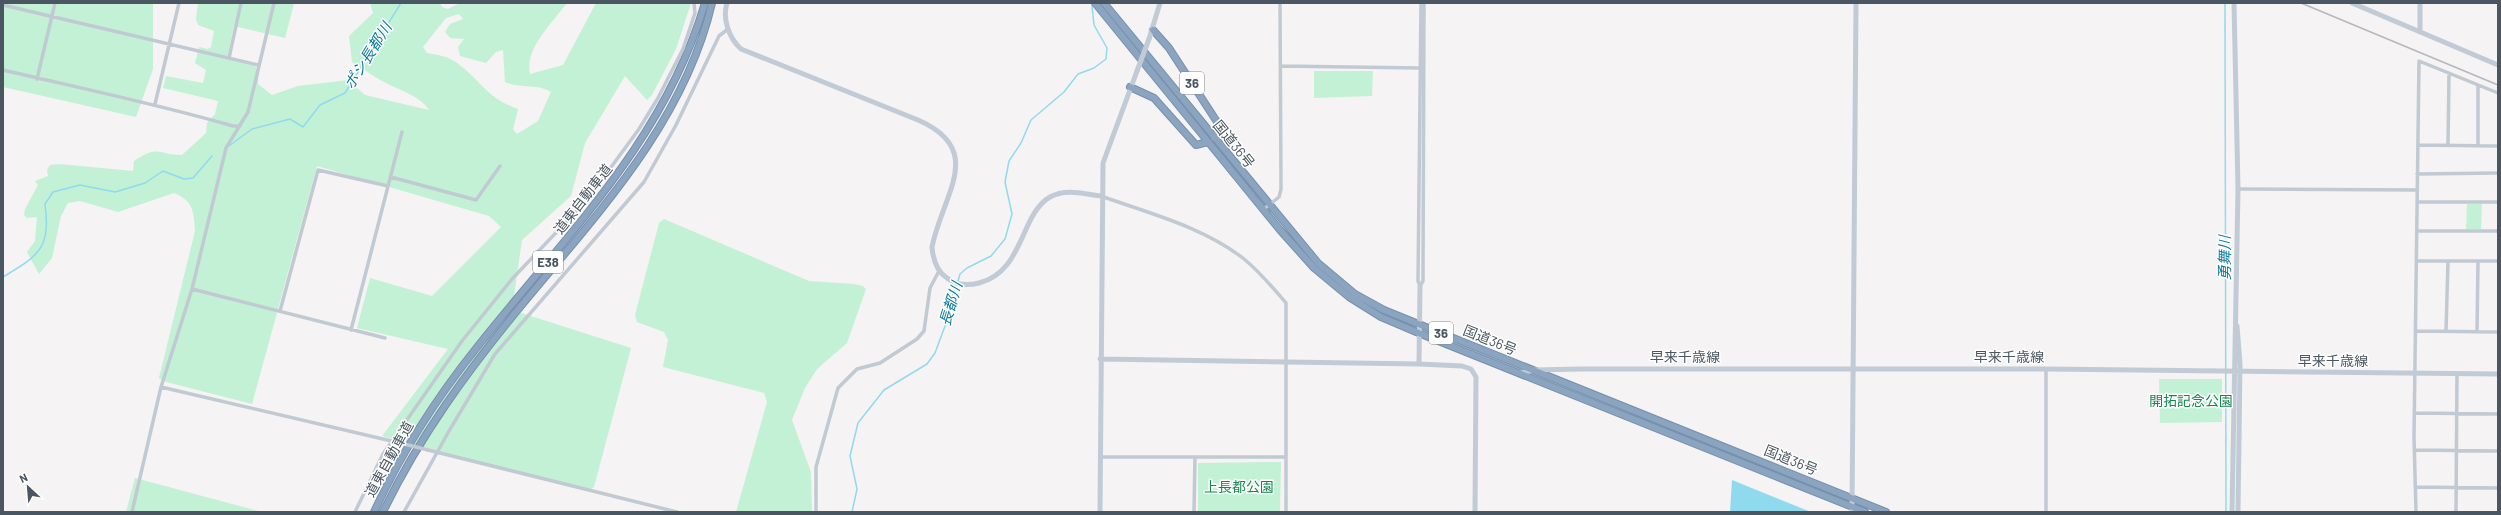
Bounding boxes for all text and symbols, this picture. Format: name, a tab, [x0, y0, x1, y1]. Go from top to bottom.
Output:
water label: ポシ長都川	[340, 17, 396, 92]
road number: 36	[1180, 72, 1204, 94]
street label: 国道36号	[1210, 116, 1259, 171]
street label: 道東自動車道	[550, 160, 615, 237]
water label: 勇舞川	[2215, 234, 2233, 281]
road number: E38	[533, 251, 563, 273]
water label: 長都川	[935, 278, 966, 328]
street label: 国道36号	[1461, 321, 1520, 358]
road number: 36	[1429, 322, 1453, 344]
street label: 早来千歳線	[1650, 348, 1720, 365]
street label: 早来千歳線	[1974, 348, 2044, 365]
street label: 早来千歳線	[2298, 352, 2368, 369]
park label: 開拓記念公園	[2149, 392, 2233, 409]
street label: 道東自動車道	[361, 418, 416, 500]
street label: 国道36号	[1762, 441, 1821, 478]
north arrow	[8, 467, 48, 507]
text: N	[17, 470, 30, 485]
park label: 上長都公園	[1204, 478, 1274, 495]

